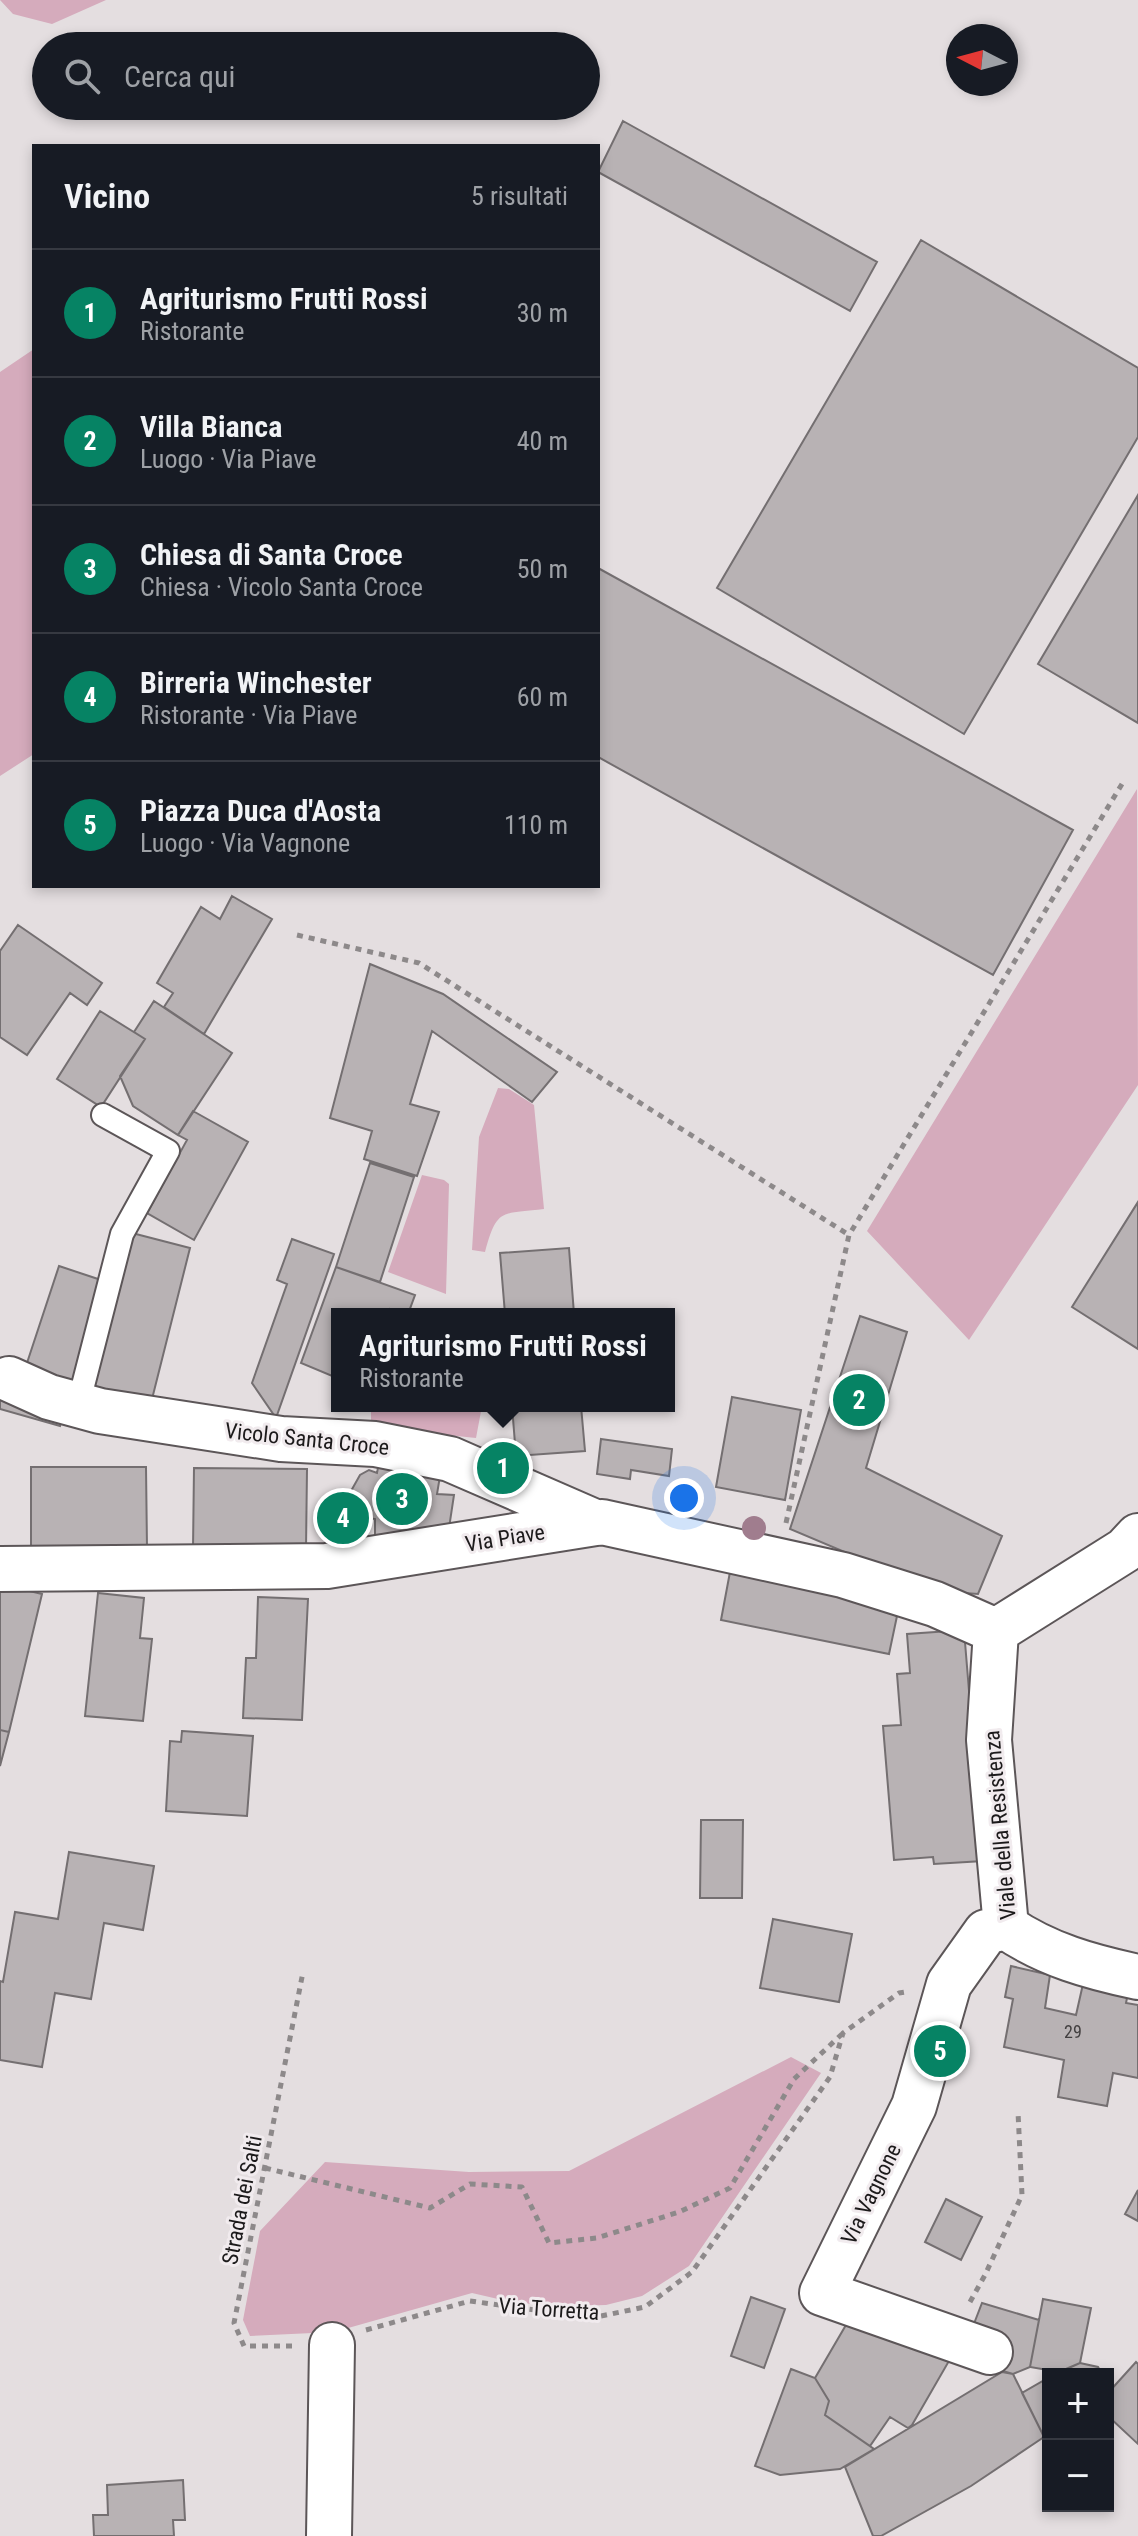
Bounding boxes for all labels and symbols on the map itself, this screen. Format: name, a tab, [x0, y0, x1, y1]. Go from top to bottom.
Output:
north arrow	[946, 24, 1018, 96]
pin: 2	[833, 1370, 885, 1430]
street label: Vicolo Santa Croce	[224, 1418, 390, 1460]
pin: 1	[477, 1438, 529, 1498]
pin: 3	[376, 1469, 428, 1529]
your location	[664, 1478, 704, 1518]
pin: 4	[317, 1488, 369, 1548]
street label: Via Piave	[463, 1519, 547, 1557]
street label: Viale della Resistenza	[979, 1729, 1021, 1921]
pin: 5	[914, 2021, 966, 2081]
house number: 29	[1064, 2021, 1082, 2042]
street label: Strada dei Salti	[217, 2133, 267, 2267]
street label: Via Vagnone	[836, 2140, 906, 2248]
street label: Via Torretta	[498, 2293, 600, 2325]

